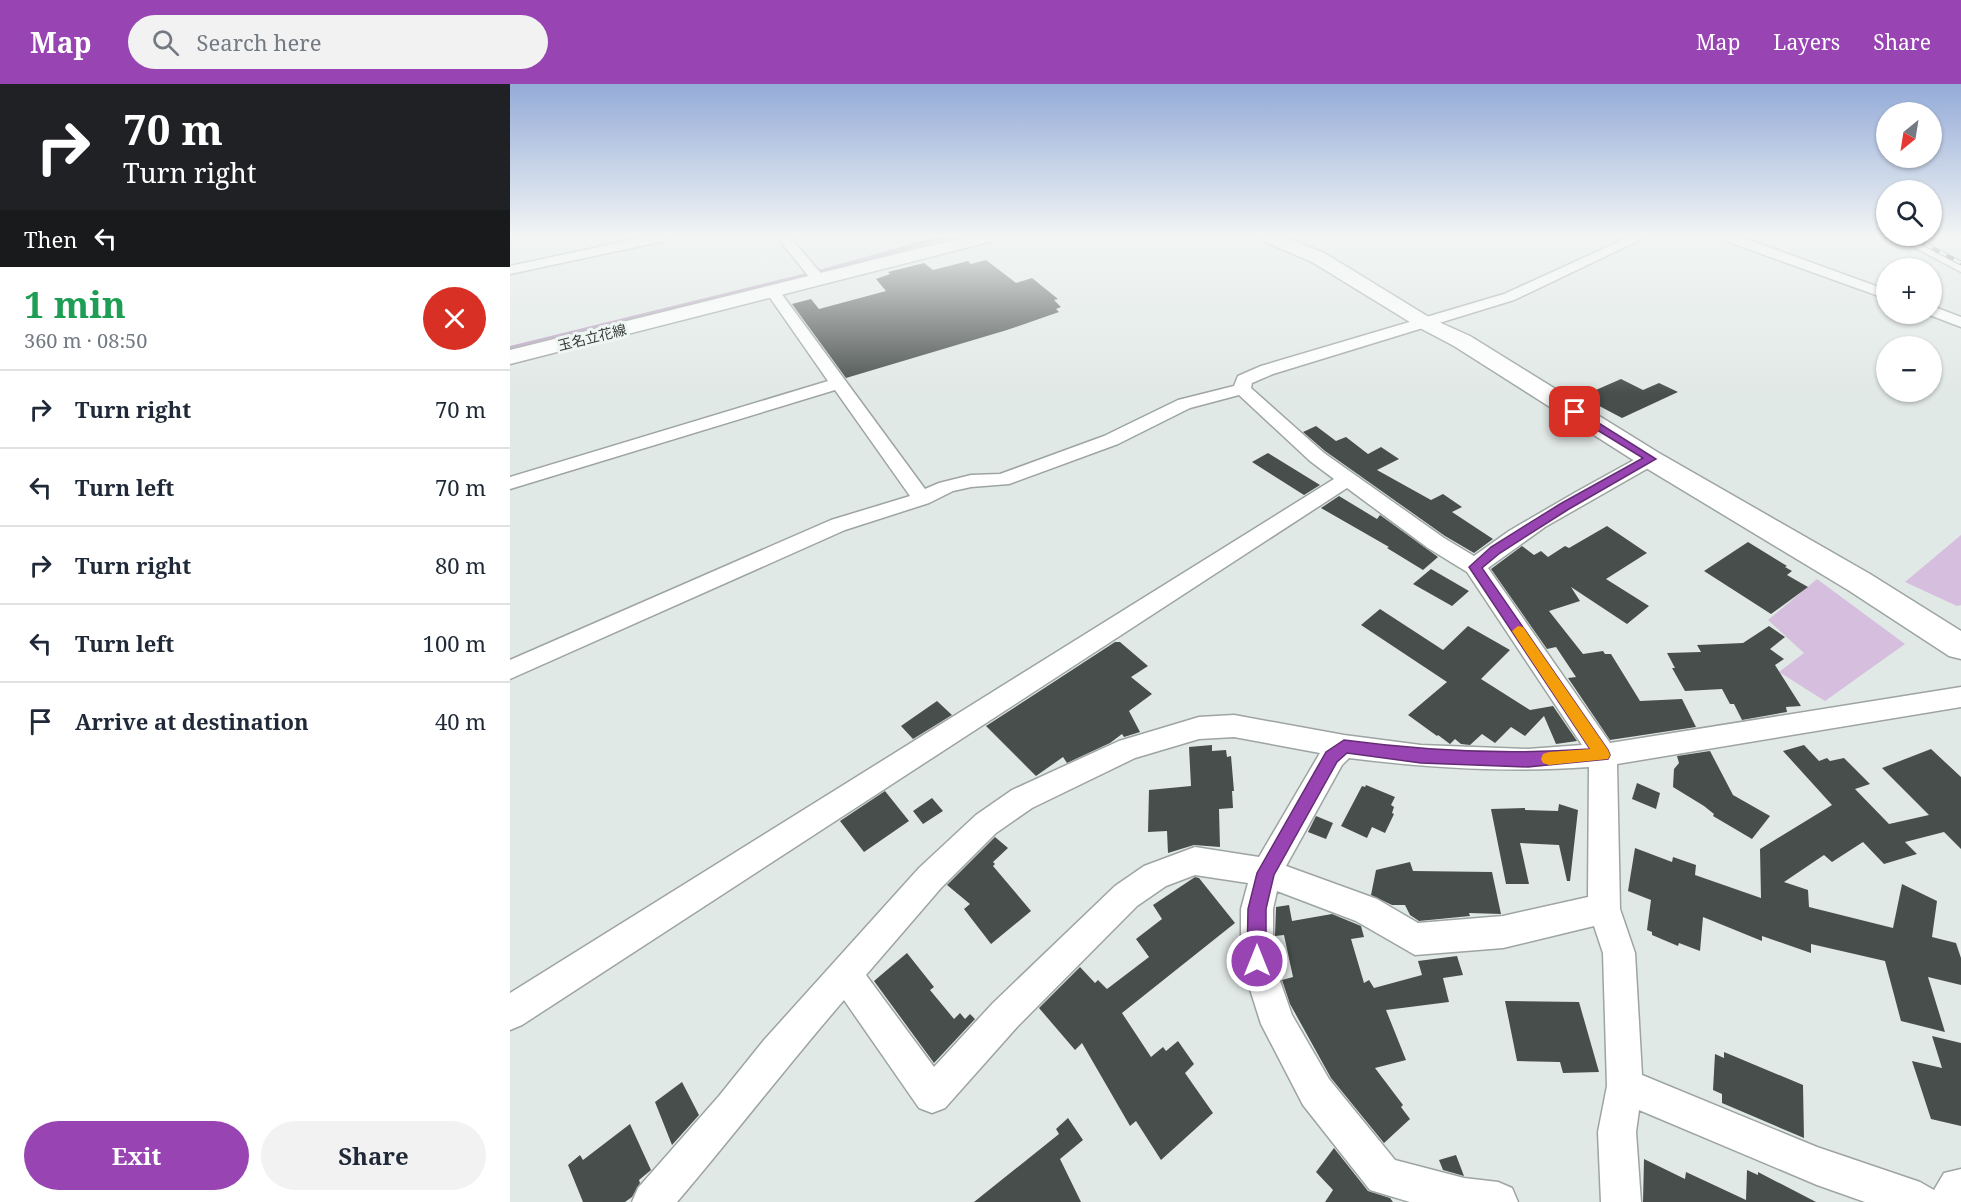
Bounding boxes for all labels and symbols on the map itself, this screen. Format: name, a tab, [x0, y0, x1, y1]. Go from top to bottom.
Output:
north arrow	[1876, 102, 1942, 168]
street label: 玉名立花線	[556, 319, 628, 355]
pin	[1549, 386, 1600, 437]
position arrow	[1225, 929, 1289, 993]

